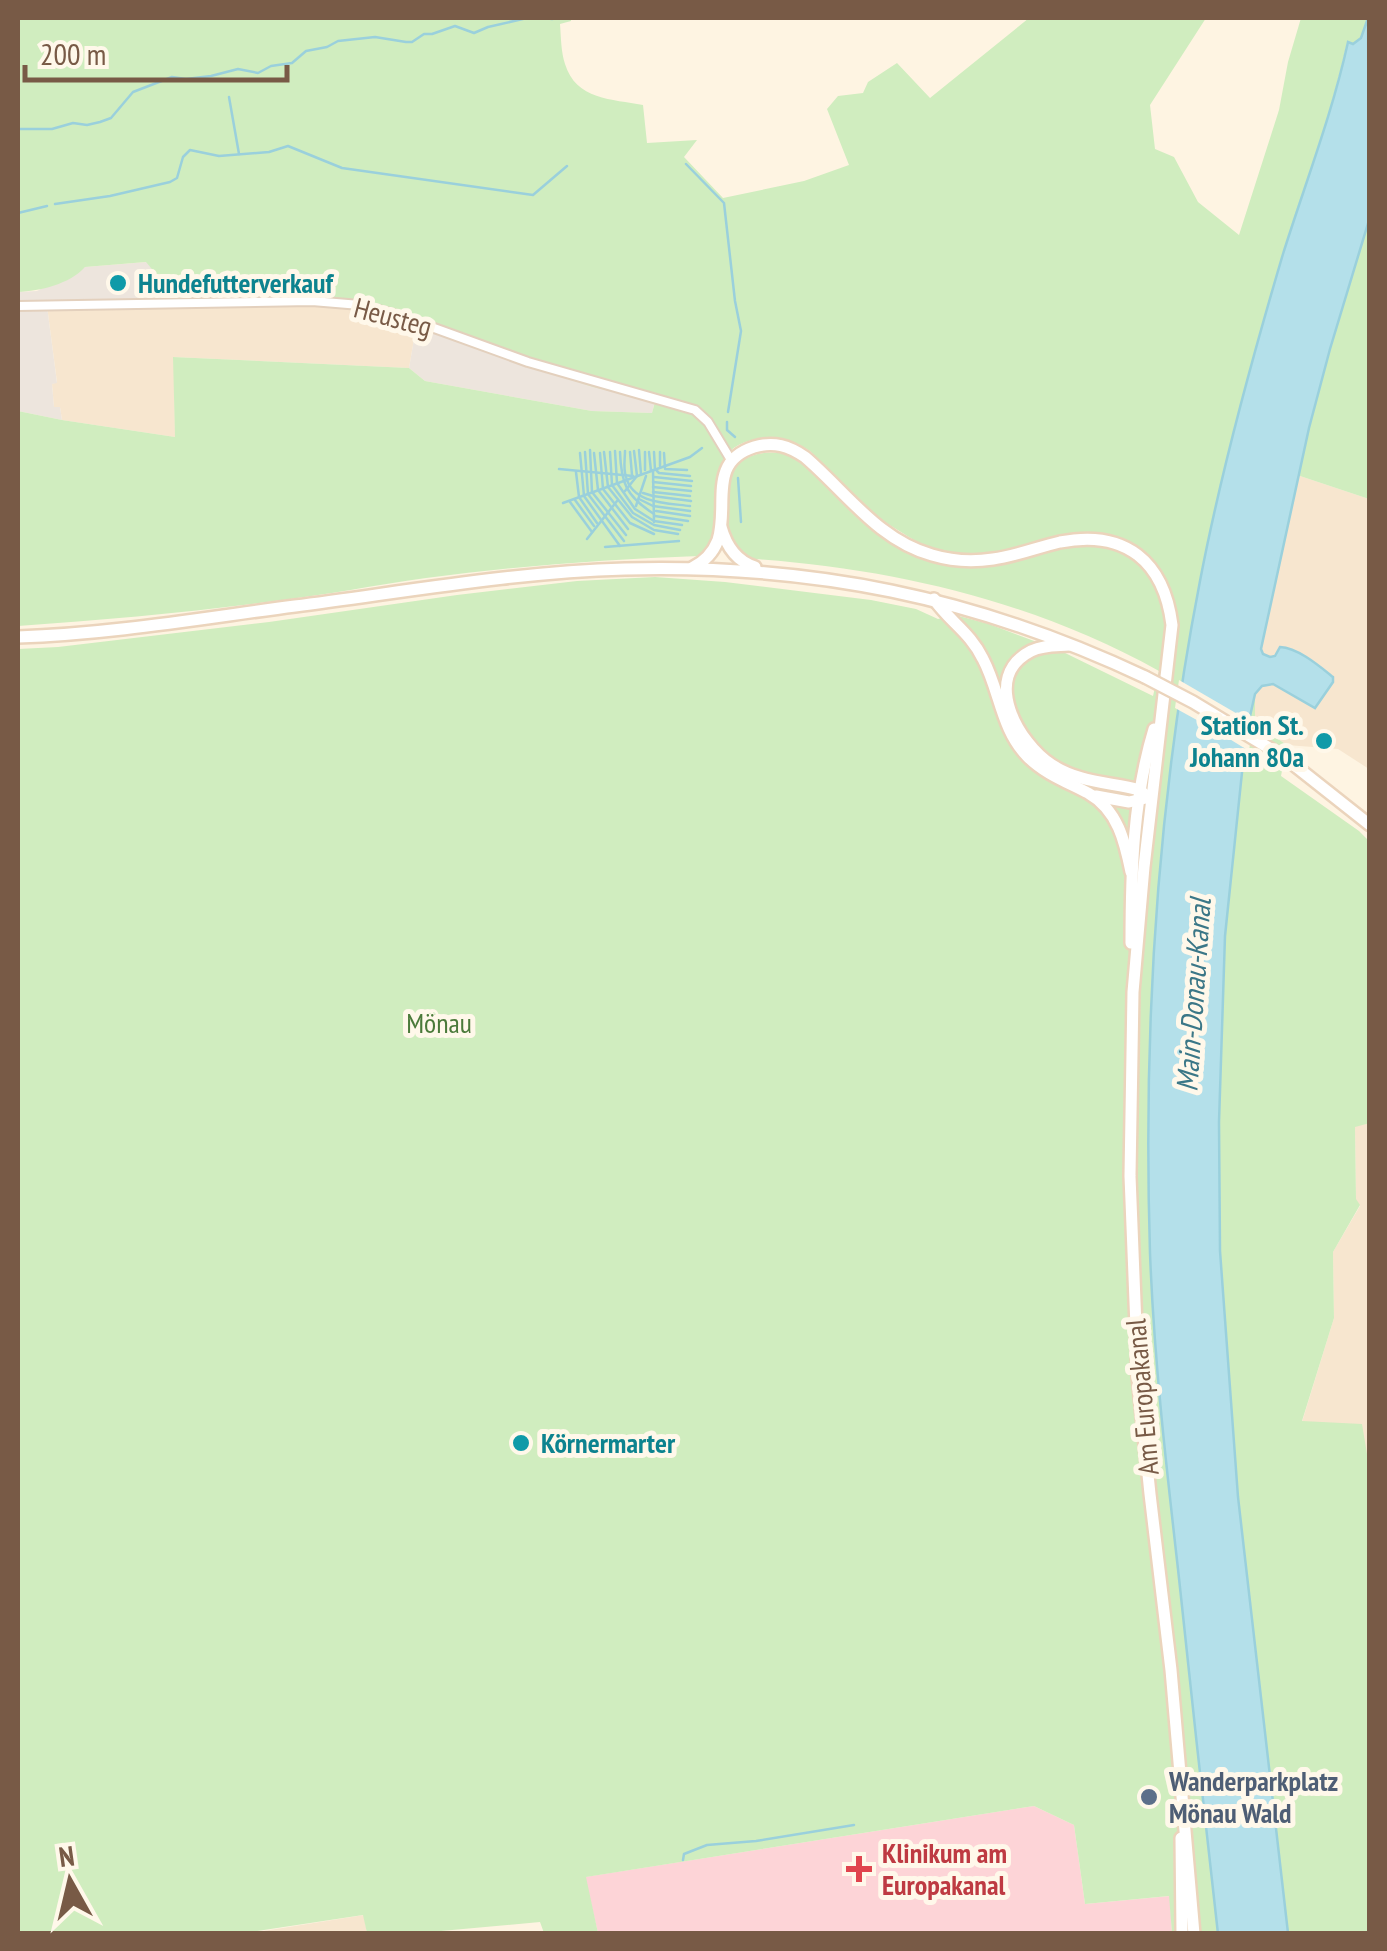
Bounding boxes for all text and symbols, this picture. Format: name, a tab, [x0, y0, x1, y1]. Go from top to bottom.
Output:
scale bar	[25, 20, 288, 82]
text: 200 m	[40, 34, 106, 73]
place label: Hundefutterverkauf	[138, 264, 334, 301]
marker: Hundefutterverkauf	[107, 272, 129, 294]
street label: Heusteg	[350, 288, 436, 345]
place label: Station St. Johann 80a	[1189, 706, 1304, 775]
marker: Station St. Johann 80a	[1313, 730, 1335, 752]
water label: Main-Donau-Kanal	[1166, 894, 1219, 1093]
park label: Mönau	[406, 1004, 472, 1041]
street label: Am Europakanal	[1116, 1317, 1167, 1477]
place label: Körnermarter	[541, 1424, 676, 1461]
marker: Körnermarter	[510, 1432, 532, 1454]
place label: Wanderparkplatz Mönau Wald	[1168, 1762, 1338, 1831]
marker: Wanderparkplatz Mönau Wald	[1138, 1786, 1160, 1808]
north arrow	[20, 1831, 120, 1931]
place label: Klinikum am Europakanal	[882, 1834, 1007, 1903]
text: N	[56, 1836, 77, 1875]
marker: Klinikum am Europakanal	[846, 1856, 872, 1882]

